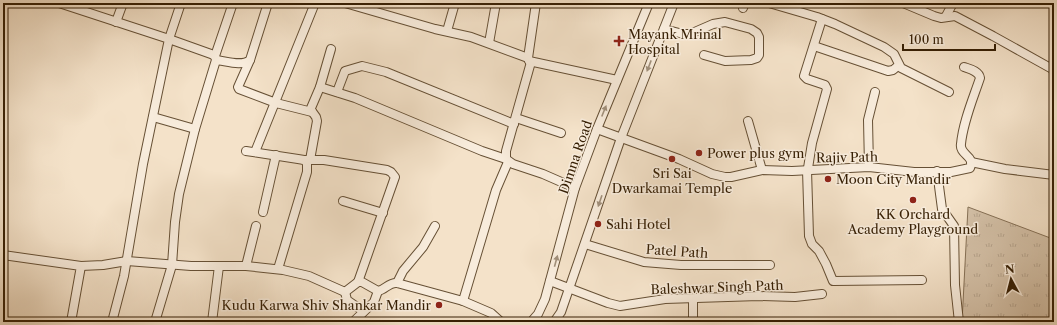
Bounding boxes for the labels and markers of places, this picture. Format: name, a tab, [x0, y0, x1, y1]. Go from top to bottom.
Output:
place label: Mayank Mrinal Hospital	[628, 26, 722, 57]
marker: Mayank Mrinal Hospital	[613, 35, 625, 47]
place label: Power plus gym	[707, 145, 804, 161]
marker: Power plus gym	[694, 148, 704, 158]
marker: Sri Sai Dwarkamai Temple	[667, 154, 677, 164]
place label: Sri Sai Dwarkamai Temple	[612, 165, 732, 196]
place label: Moon City Mandir	[836, 171, 951, 187]
marker: Moon City Mandir	[823, 174, 833, 184]
marker: KK Orchard Academy Playground	[908, 195, 918, 205]
place label: KK Orchard Academy Playground	[847, 206, 978, 237]
place label: Sahi Hotel	[606, 216, 671, 232]
marker: Sahi Hotel	[593, 219, 603, 229]
place label: Kudu Karwa Shiv Shankar Mandir	[222, 297, 432, 313]
marker: Kudu Karwa Shiv Shankar Mandir	[434, 300, 444, 310]

